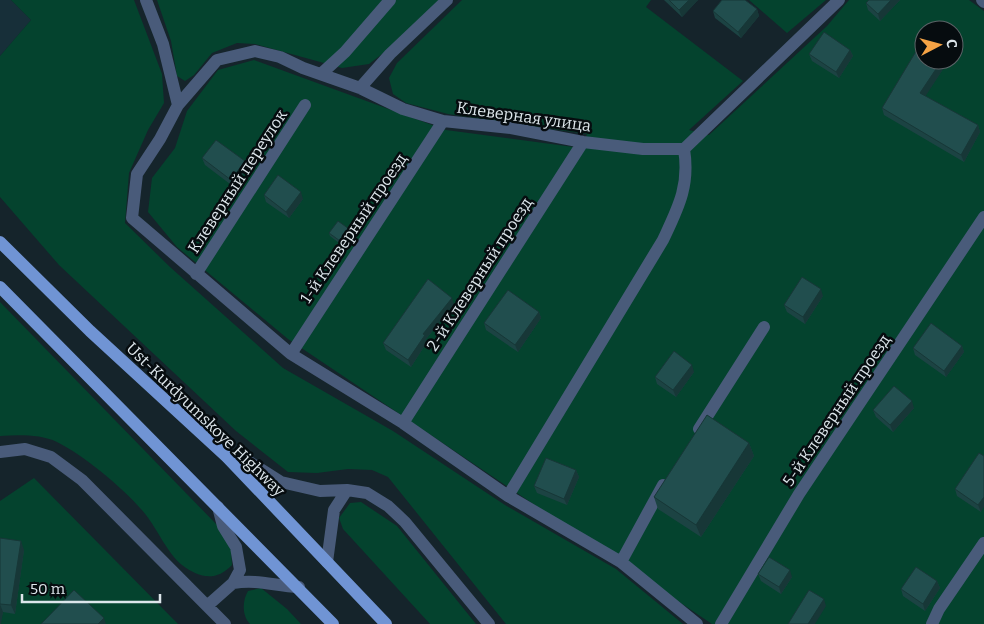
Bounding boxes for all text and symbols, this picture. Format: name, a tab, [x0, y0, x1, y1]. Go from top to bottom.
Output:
north arrow	[914, 20, 964, 70]
text: С	[943, 38, 960, 49]
street label: Клеверная улица	[456, 98, 593, 135]
street label: Клеверный переулок	[184, 105, 291, 257]
street label: 1-й Клеверный проезд	[296, 149, 411, 307]
street label: 2-й Клеверный проезд	[423, 194, 536, 354]
street label: 5-й Клеверный проезд	[779, 331, 894, 490]
street label: Ust-Kurdyumskoye Highway	[122, 339, 289, 501]
scale bar	[22, 572, 160, 604]
text: 50 m	[30, 580, 66, 598]

